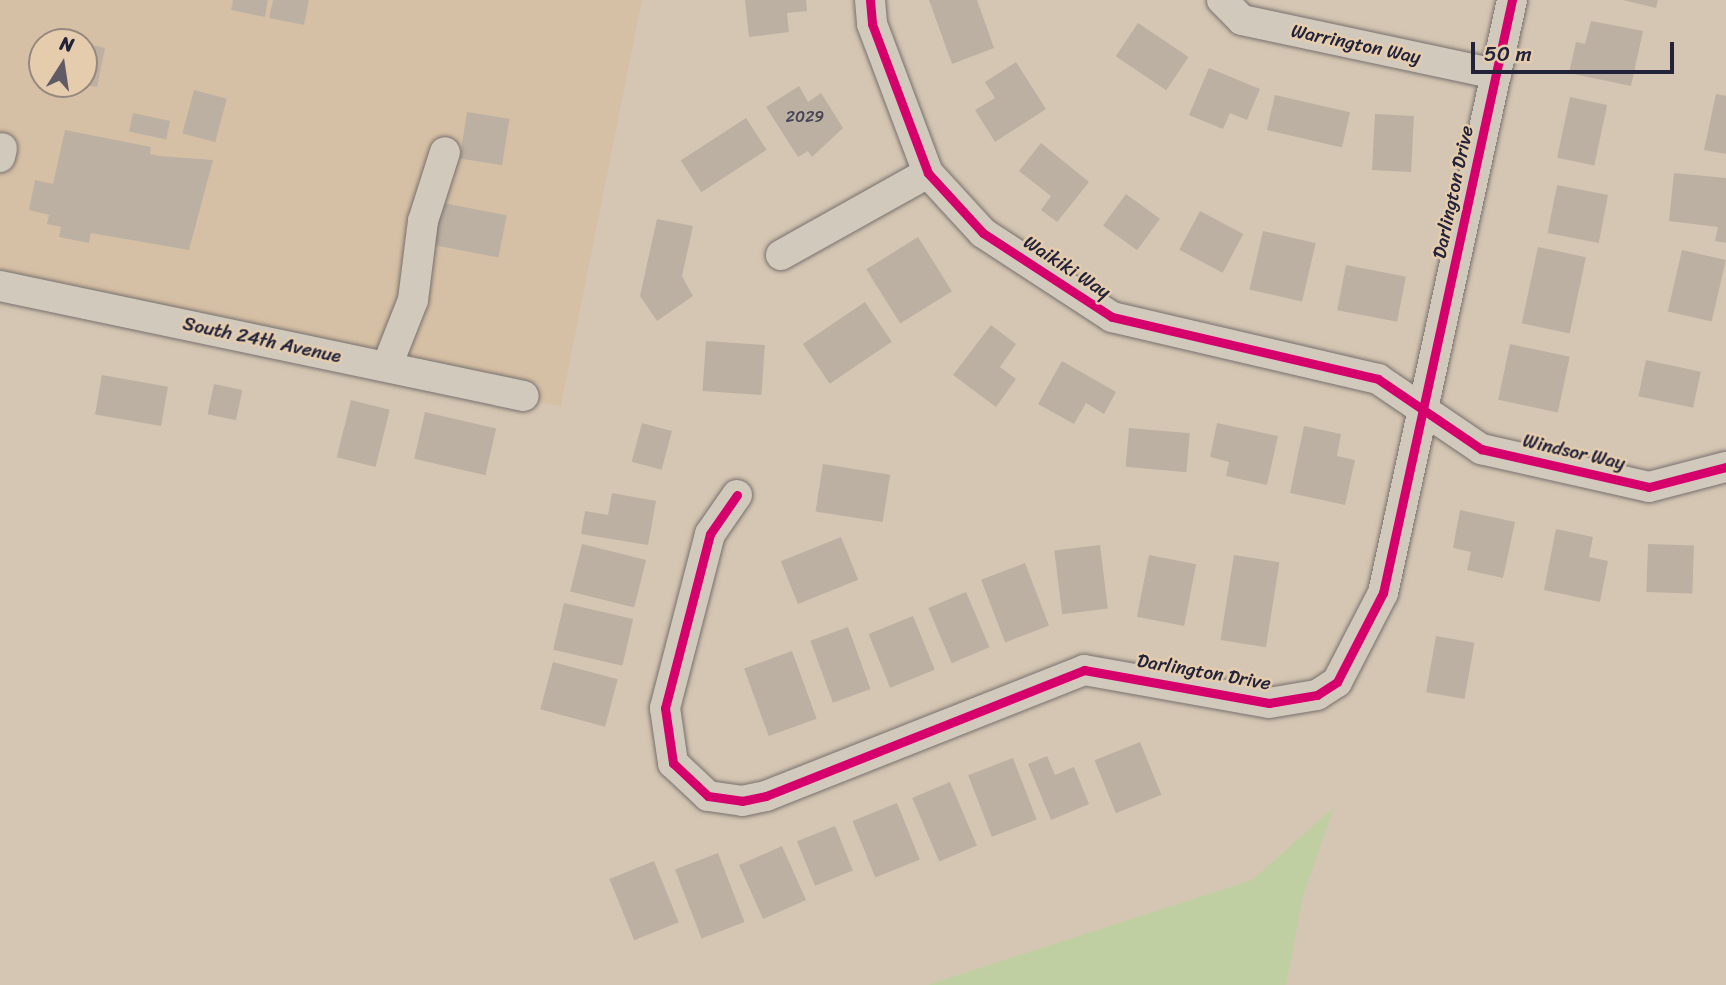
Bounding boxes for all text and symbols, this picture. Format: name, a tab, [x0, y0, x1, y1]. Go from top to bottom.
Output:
street label: Warrington Way	[1289, 19, 1423, 69]
text: N	[57, 26, 77, 61]
north arrow	[28, 28, 98, 98]
scale bar	[1474, 28, 1677, 72]
text: 50 m	[1484, 35, 1532, 73]
house number: 2029	[786, 107, 824, 127]
street label: Darlington Drive	[1428, 123, 1478, 261]
street label: Waikiki Way	[1019, 230, 1115, 304]
street label: South 24th Avenue	[181, 312, 343, 368]
street label: Windsor Way	[1521, 429, 1627, 475]
street label: Darlington Drive	[1135, 649, 1273, 695]

